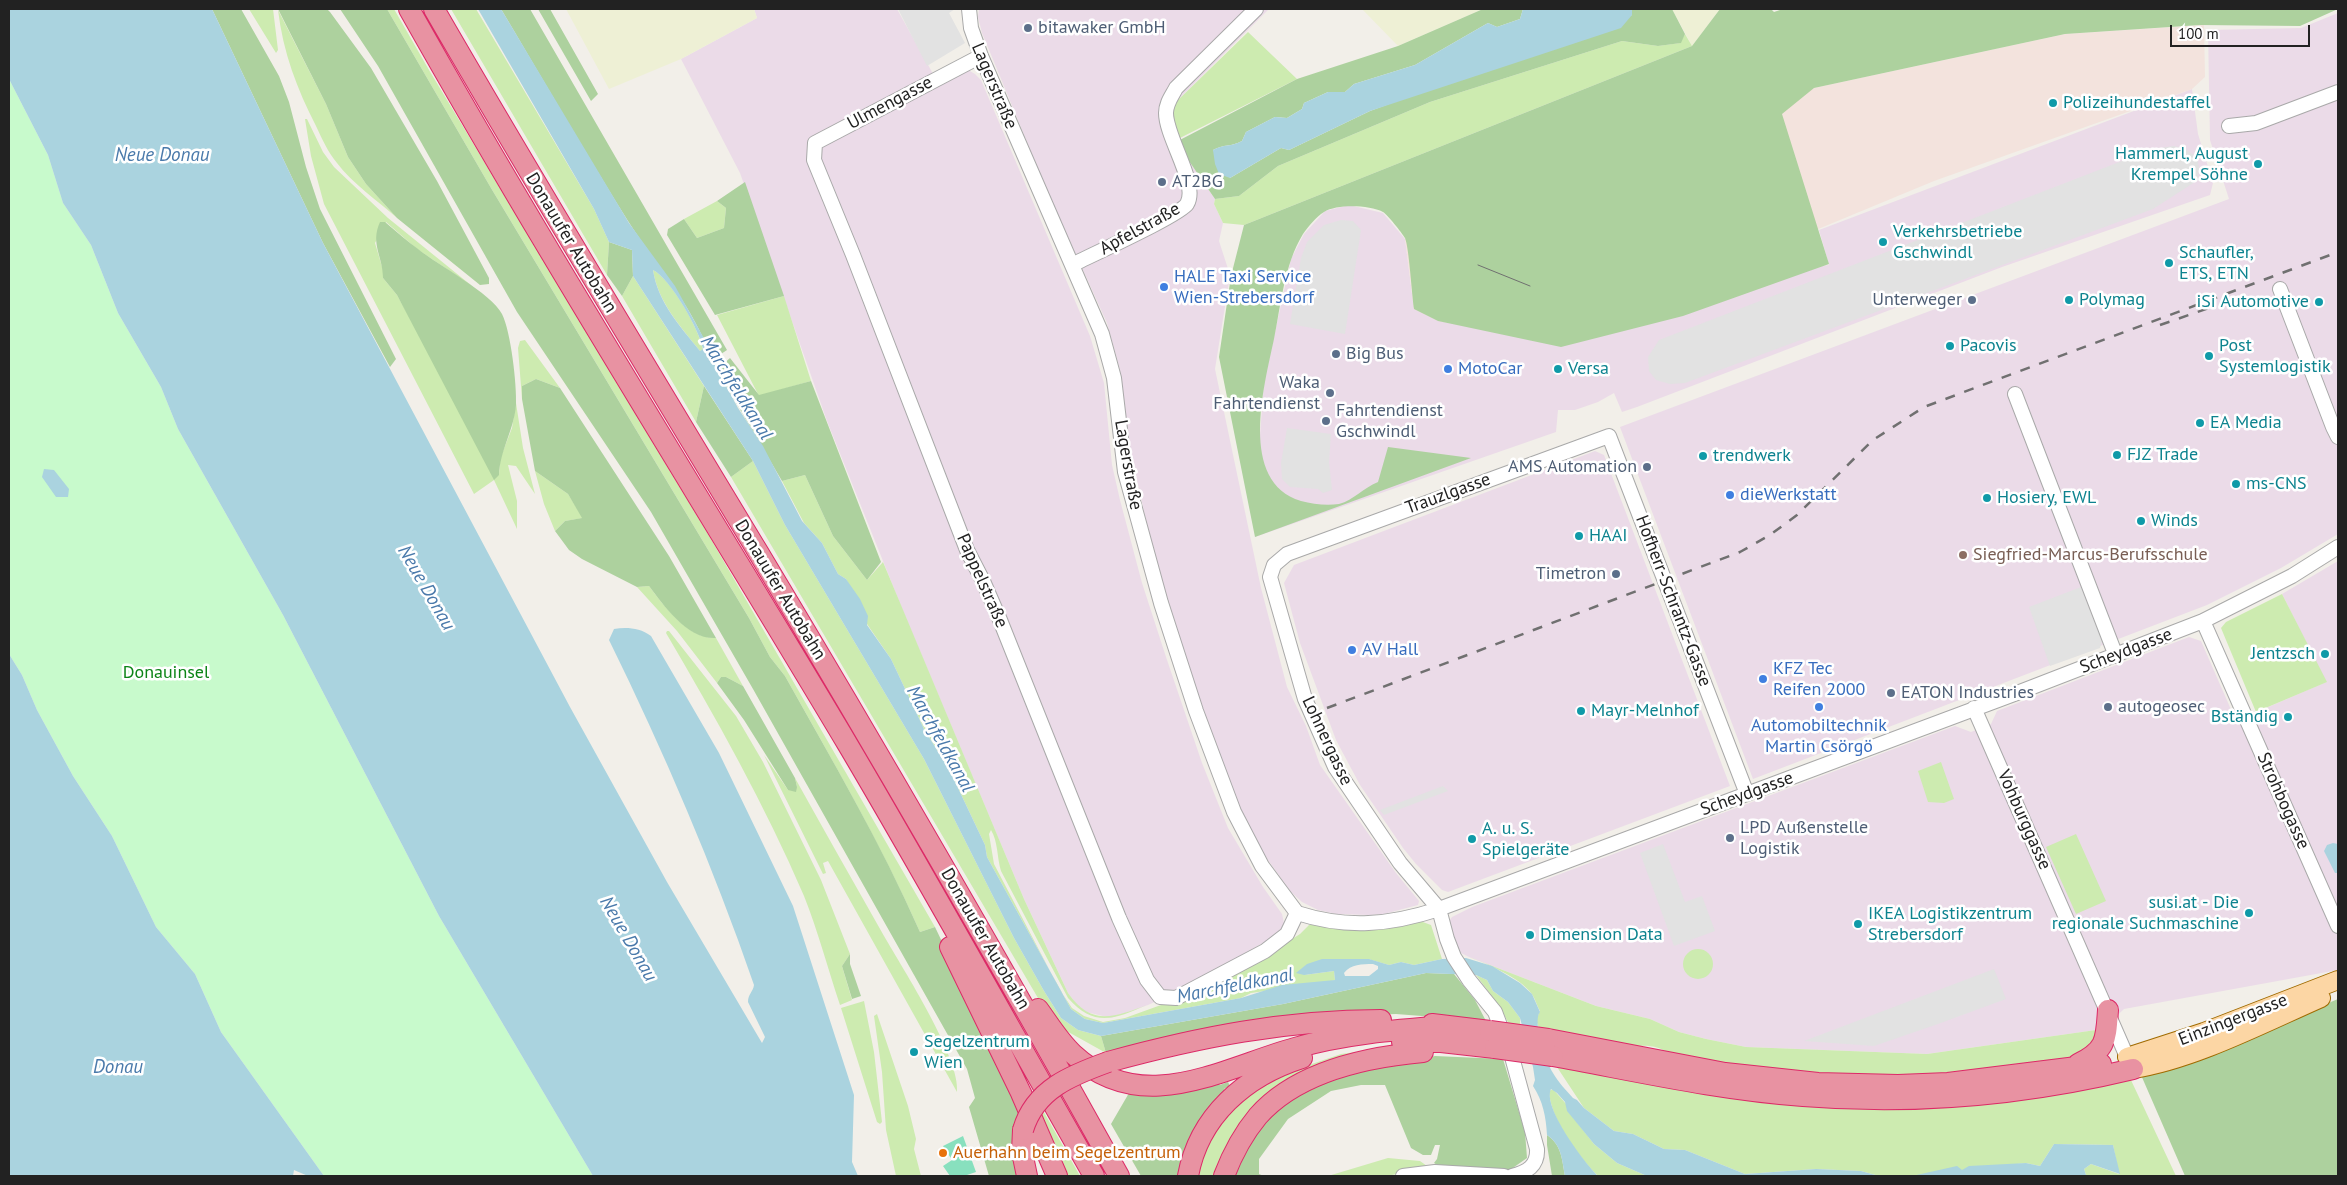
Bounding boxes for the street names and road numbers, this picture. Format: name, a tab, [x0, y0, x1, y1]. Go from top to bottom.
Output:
street label: Lagerstraße	[966, 40, 1022, 132]
street label: Ulmengasse	[844, 72, 936, 134]
street label: Donauufer Autobahn	[521, 169, 621, 317]
street label: Apfelstraße	[1096, 198, 1184, 260]
street label: Lagerstraße	[1109, 418, 1147, 512]
street label: Trauzlgasse	[1402, 469, 1494, 519]
street label: Hofherr-Schrantz-Gasse	[1630, 512, 1716, 690]
street label: Donauufer Autobahn	[730, 516, 830, 664]
street label: Pappelstraße	[952, 531, 1012, 631]
street label: Scheydgasse	[2077, 623, 2175, 679]
street label: Lohnergasse	[1297, 693, 1357, 789]
street label: Strohbogasse	[2252, 749, 2314, 853]
street label: Scheydgasse	[1698, 767, 1796, 821]
street label: Vohburggasse	[1992, 767, 2056, 873]
street label: Donauufer Autobahn	[936, 865, 1034, 1013]
street label: Einzingergasse	[2176, 989, 2290, 1051]

